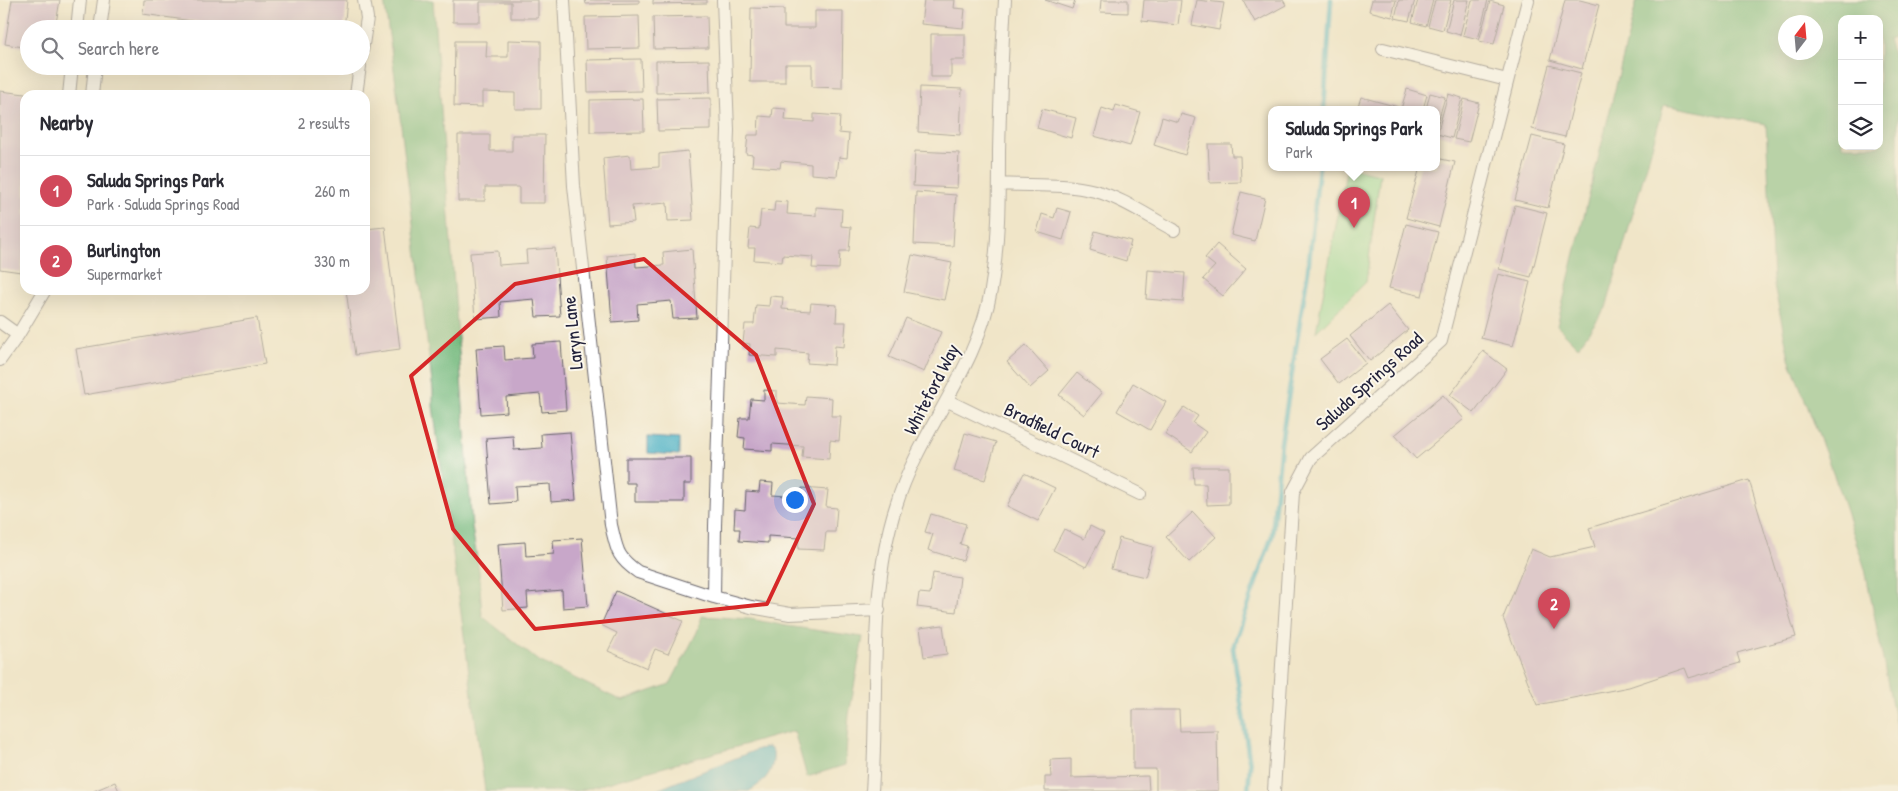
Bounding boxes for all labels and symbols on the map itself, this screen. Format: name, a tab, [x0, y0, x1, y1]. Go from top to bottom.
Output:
north arrow	[1778, 15, 1823, 60]
pin: 1	[1338, 187, 1370, 228]
street label: Laryn Lane	[555, 295, 589, 371]
street label: Saluda Springs Road	[1310, 325, 1429, 436]
street label: Whiteford Way	[897, 339, 965, 439]
street label: Bradfield Court	[1000, 396, 1105, 465]
your location	[782, 487, 808, 513]
pin: 2	[1538, 588, 1570, 629]

